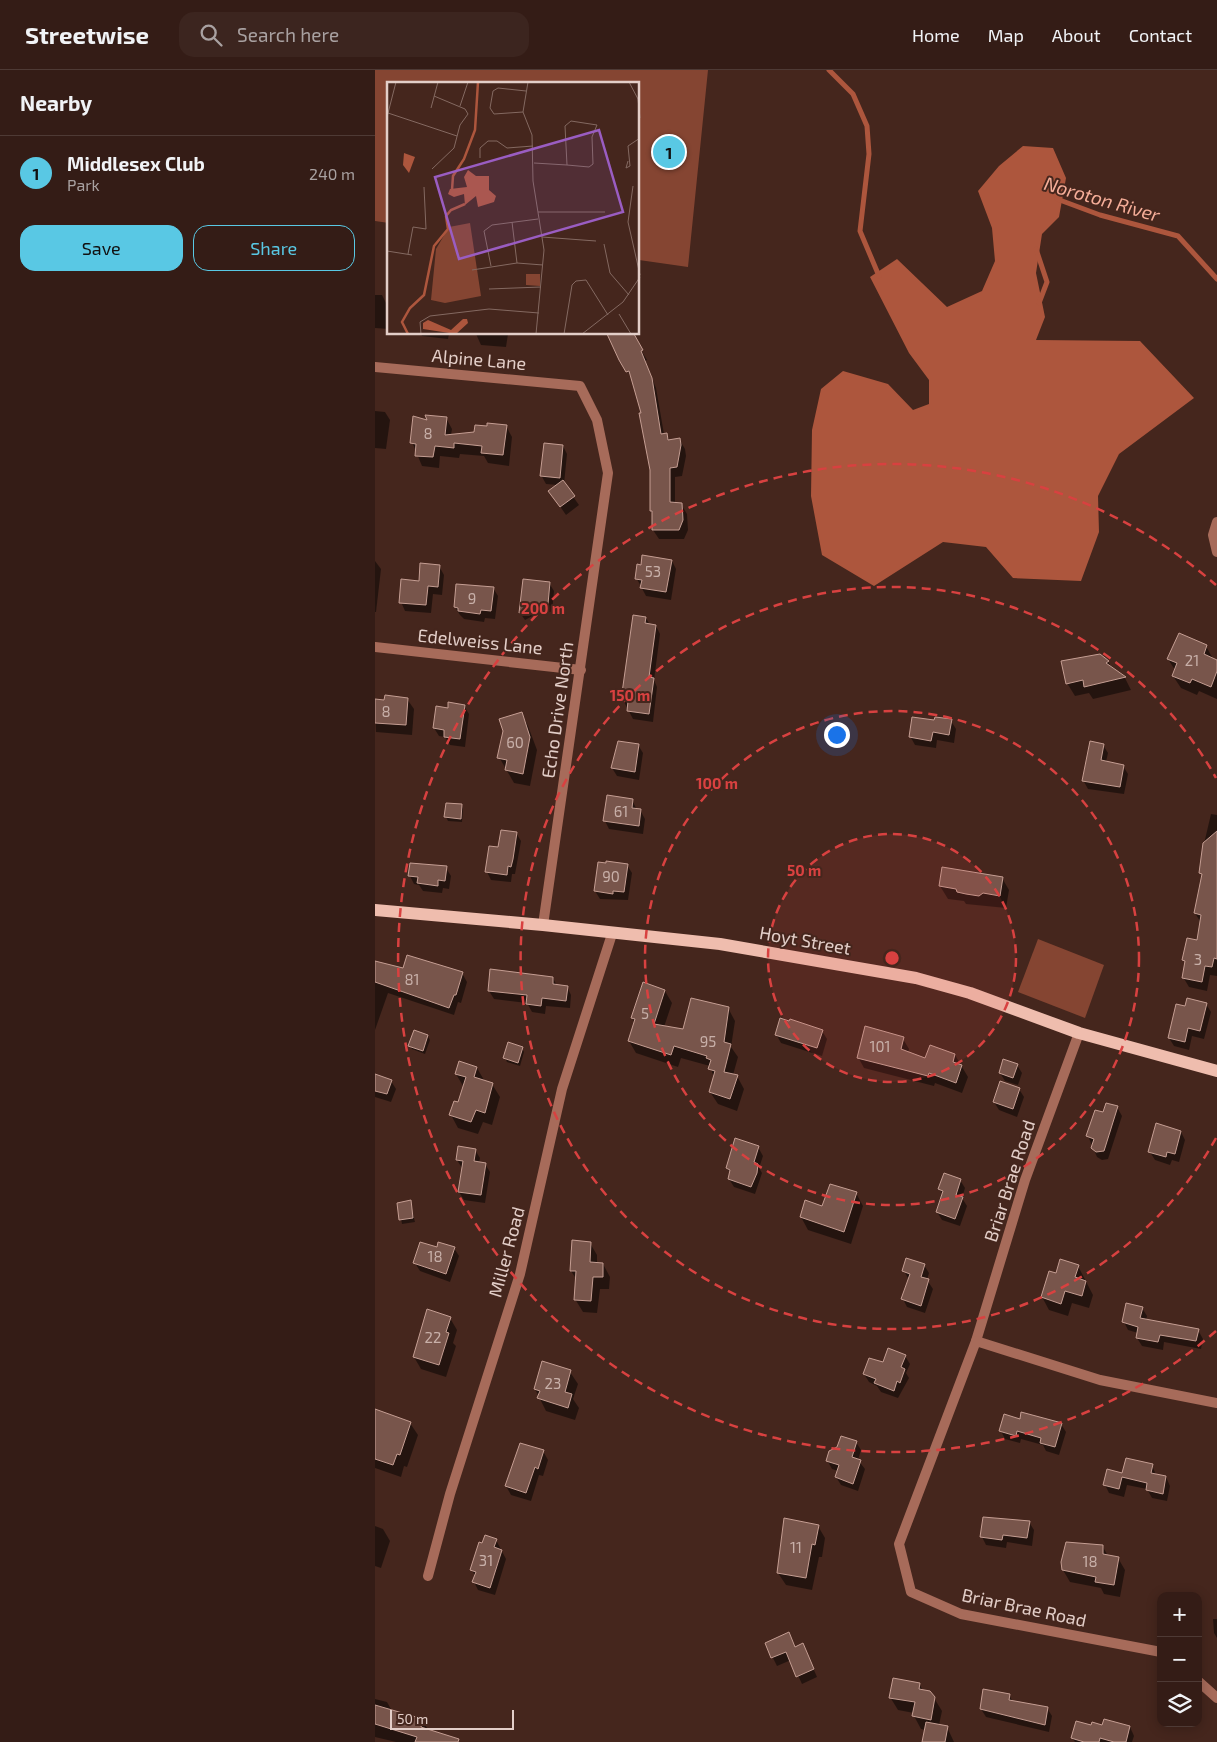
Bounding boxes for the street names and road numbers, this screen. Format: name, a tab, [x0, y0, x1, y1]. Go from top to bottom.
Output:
street label: Alpine Lane	[431, 344, 527, 374]
street label: Edelweiss Lane	[416, 624, 544, 659]
street label: Echo Drive North	[537, 640, 577, 780]
street label: Hoyt Street	[758, 921, 853, 959]
street label: Briar Brae Road	[979, 1117, 1039, 1244]
street label: Miller Road	[483, 1204, 529, 1299]
street label: Briar Brae Road	[960, 1583, 1089, 1631]

